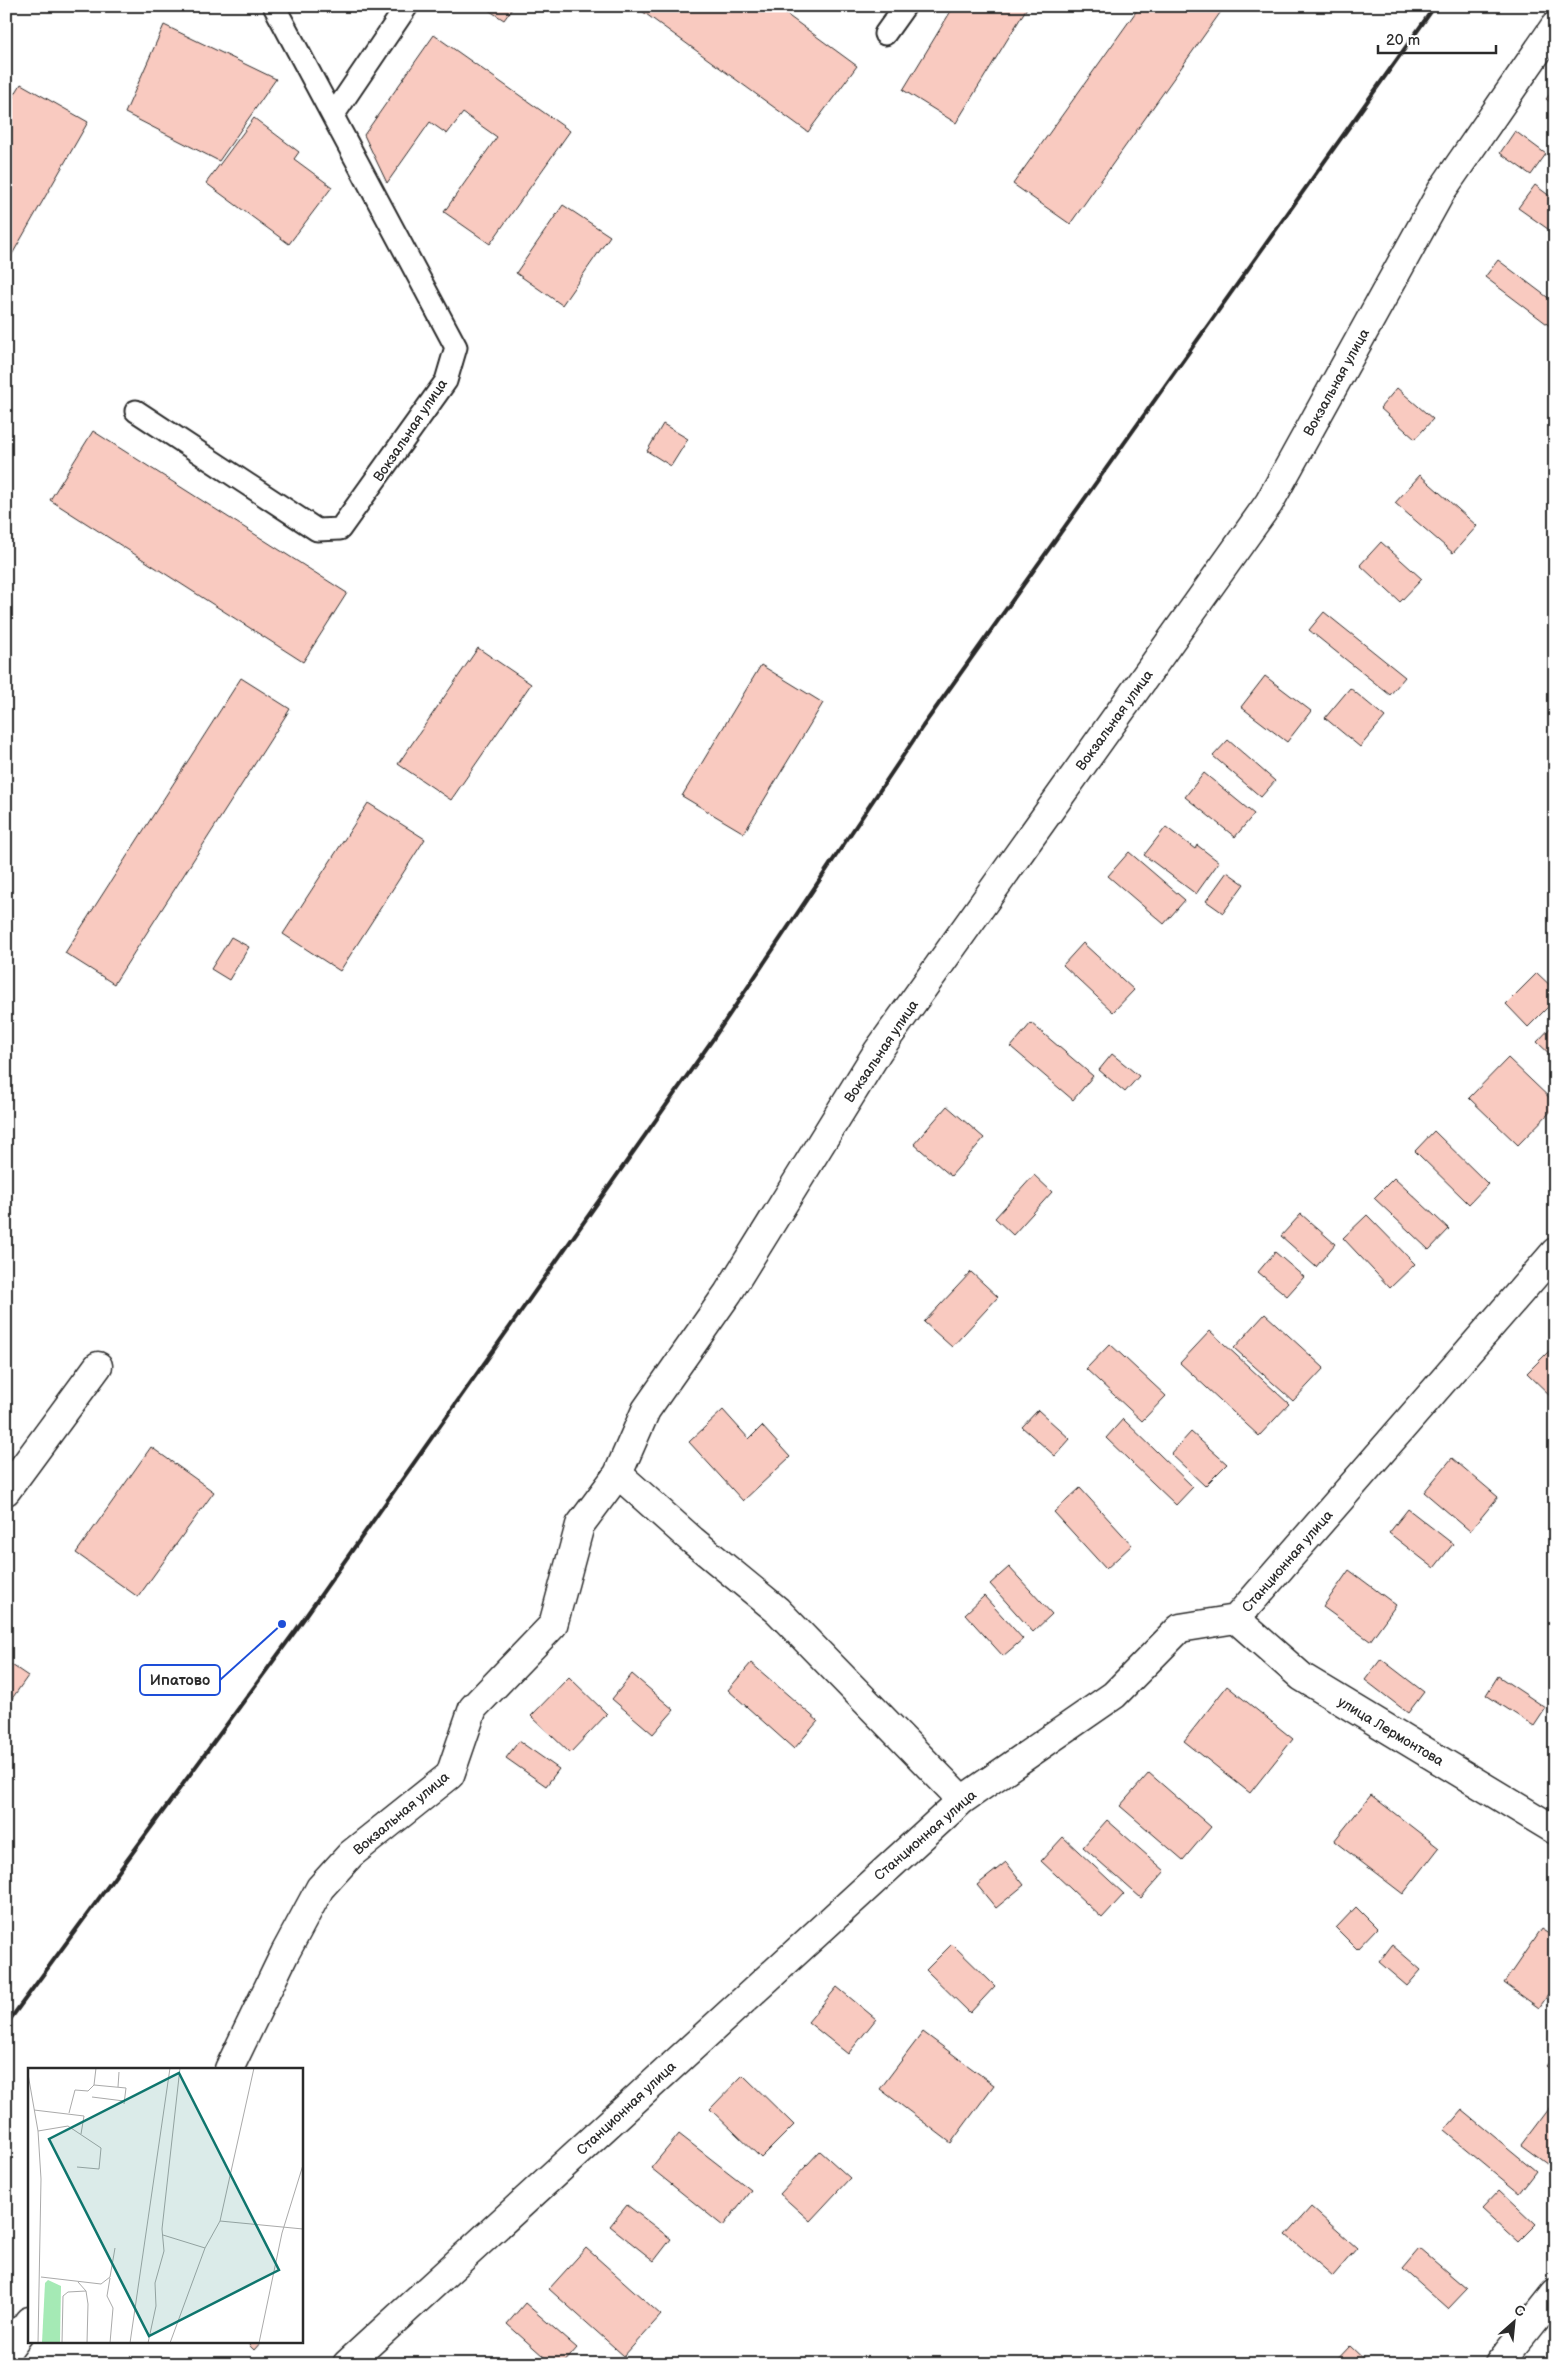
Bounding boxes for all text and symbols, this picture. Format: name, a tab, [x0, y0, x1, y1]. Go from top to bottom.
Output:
scale bar	[1378, 22, 1496, 54]
text: 20 m	[1386, 31, 1420, 50]
street label: Вокзальная улица	[1300, 325, 1373, 439]
street label: Вокзальная улица	[370, 375, 451, 485]
street label: Вокзальная улица	[1072, 666, 1157, 774]
street label: Вокзальная улица	[841, 996, 922, 1106]
street label: Станционная улица	[1238, 1506, 1337, 1616]
callout: Ипатово	[140, 1665, 220, 1695]
text: Ипатово	[150, 1671, 210, 1690]
street label: улица Лермонтова	[1335, 1693, 1447, 1770]
street label: Вокзальная улица	[350, 1768, 453, 1858]
street label: Станционная улица	[871, 1786, 980, 1884]
street label: Станционная улица	[573, 2057, 680, 2159]
inset map	[28, 2068, 302, 2342]
north arrow	[1488, 2298, 1538, 2348]
text: С	[1511, 2301, 1528, 2321]

